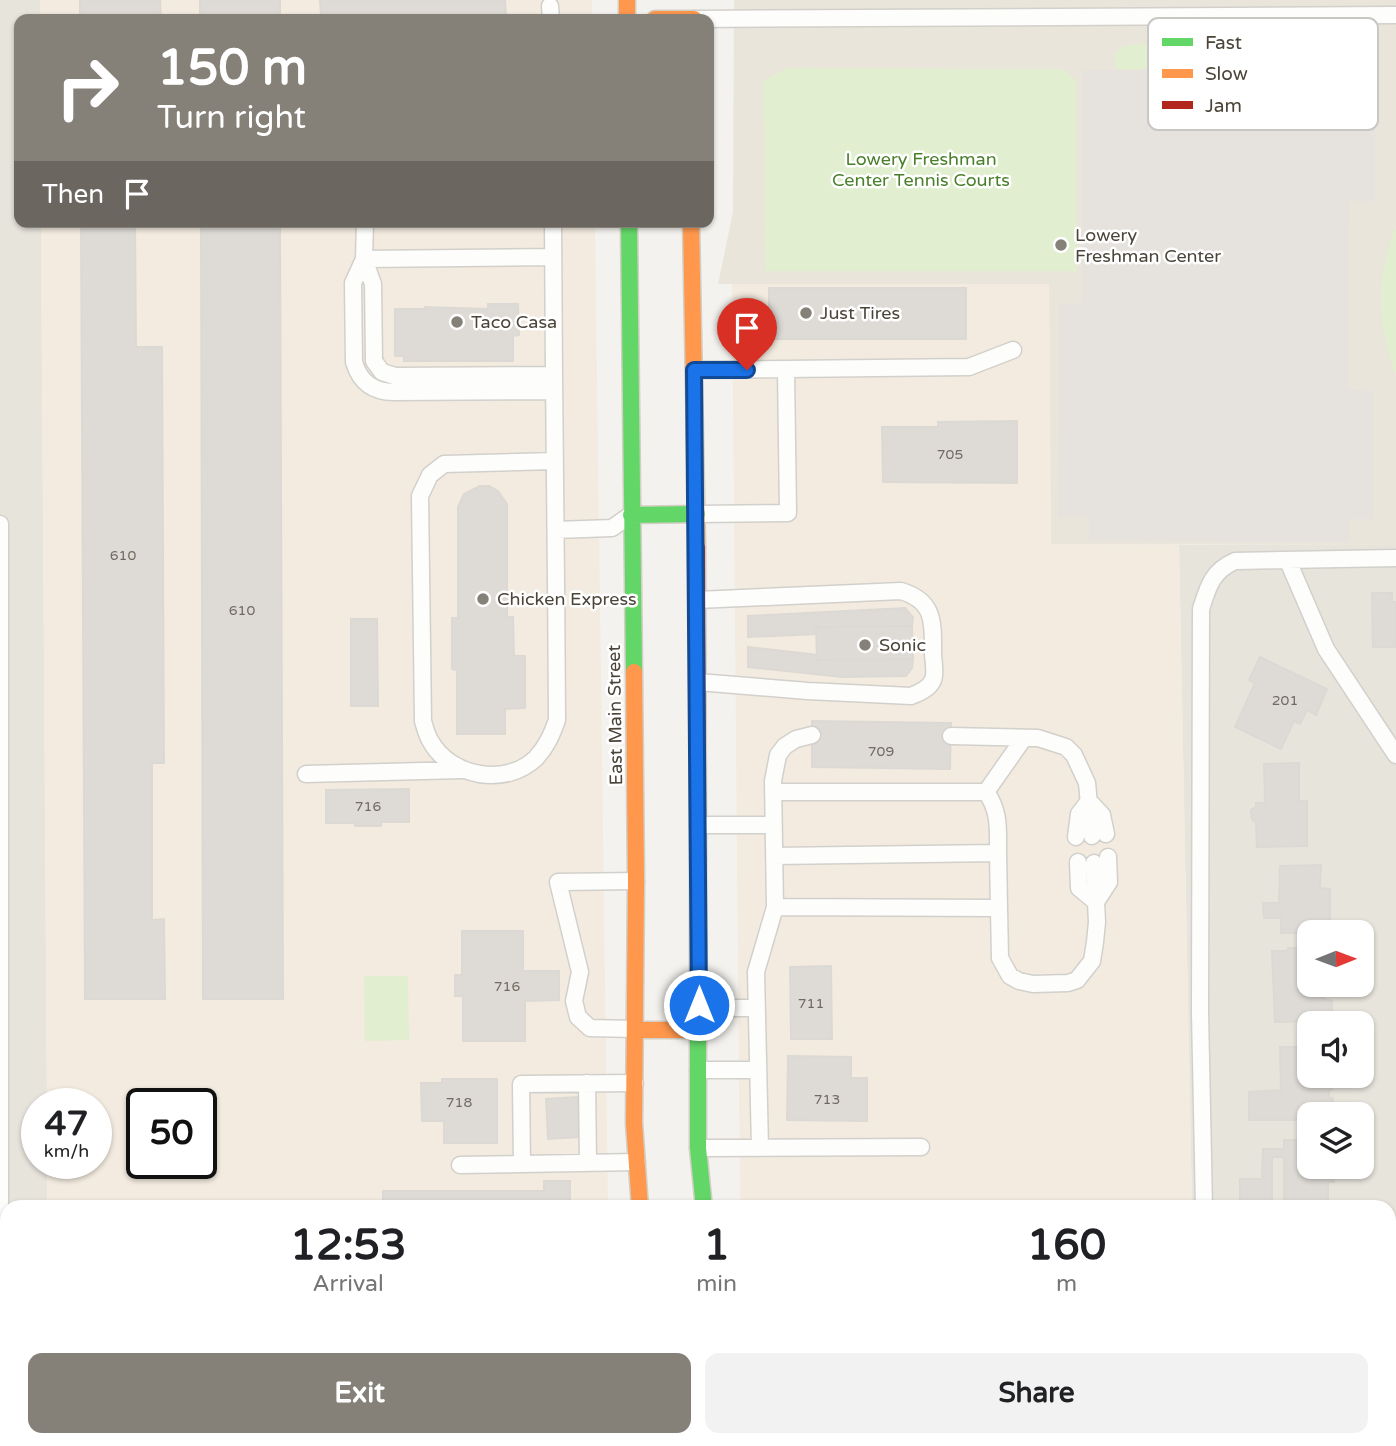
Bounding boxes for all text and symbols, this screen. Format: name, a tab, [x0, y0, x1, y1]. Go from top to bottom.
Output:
legend	[1148, 18, 1378, 130]
text: Fast	[1205, 32, 1242, 54]
text: 150 m	[157, 39, 307, 98]
icon: right	[42, 42, 133, 133]
text: Slow	[1205, 63, 1248, 85]
text: Jam	[1205, 95, 1242, 117]
text: Turn right	[157, 99, 306, 137]
park label: Lowery Freshman Center Tennis Courts	[832, 148, 1010, 191]
icon: arrive	[118, 175, 156, 213]
text: Then	[42, 179, 104, 210]
place label: Lowery Freshman Center	[1075, 224, 1221, 267]
marker: Lowery Freshman Center	[1053, 237, 1069, 253]
pin	[717, 298, 777, 370]
place label: Just Tires	[820, 302, 900, 324]
marker: Just Tires	[798, 305, 814, 321]
icon: arrive	[728, 309, 766, 347]
place label: Taco Casa	[471, 311, 557, 333]
marker: Taco Casa	[449, 314, 465, 330]
house number: 705	[937, 446, 963, 463]
house number: 610	[110, 547, 136, 564]
place label: Chicken Express	[497, 588, 637, 610]
marker: Chicken Express	[475, 591, 491, 607]
house number: 610	[229, 602, 255, 619]
place label: Sonic	[879, 634, 926, 656]
marker: Sonic	[857, 637, 873, 653]
street label: East Main Street	[603, 644, 627, 786]
house number: 201	[1272, 692, 1298, 709]
house number: 709	[868, 743, 894, 760]
house number: 716	[355, 798, 381, 815]
north arrow	[1297, 920, 1374, 998]
map controls	[1297, 920, 1374, 1179]
position arrow	[662, 968, 736, 1042]
house number: 716	[494, 978, 520, 995]
house number: 711	[798, 995, 824, 1012]
button: sound	[1297, 1011, 1374, 1088]
speed limit sign: 50	[126, 1088, 217, 1179]
house number: 713	[814, 1091, 840, 1108]
house number: 718	[446, 1094, 472, 1111]
button: layers	[1297, 1102, 1374, 1179]
text: 47	[45, 1103, 88, 1145]
text: km/h	[44, 1140, 89, 1162]
text: 12:53	[290, 1220, 406, 1271]
text: 1	[703, 1220, 730, 1271]
text: 160	[1027, 1220, 1106, 1271]
text: Arrival	[313, 1270, 384, 1298]
text: min	[696, 1270, 737, 1298]
text: m	[1056, 1270, 1077, 1298]
button: Exit	[28, 1353, 691, 1433]
button: Share	[705, 1353, 1368, 1433]

